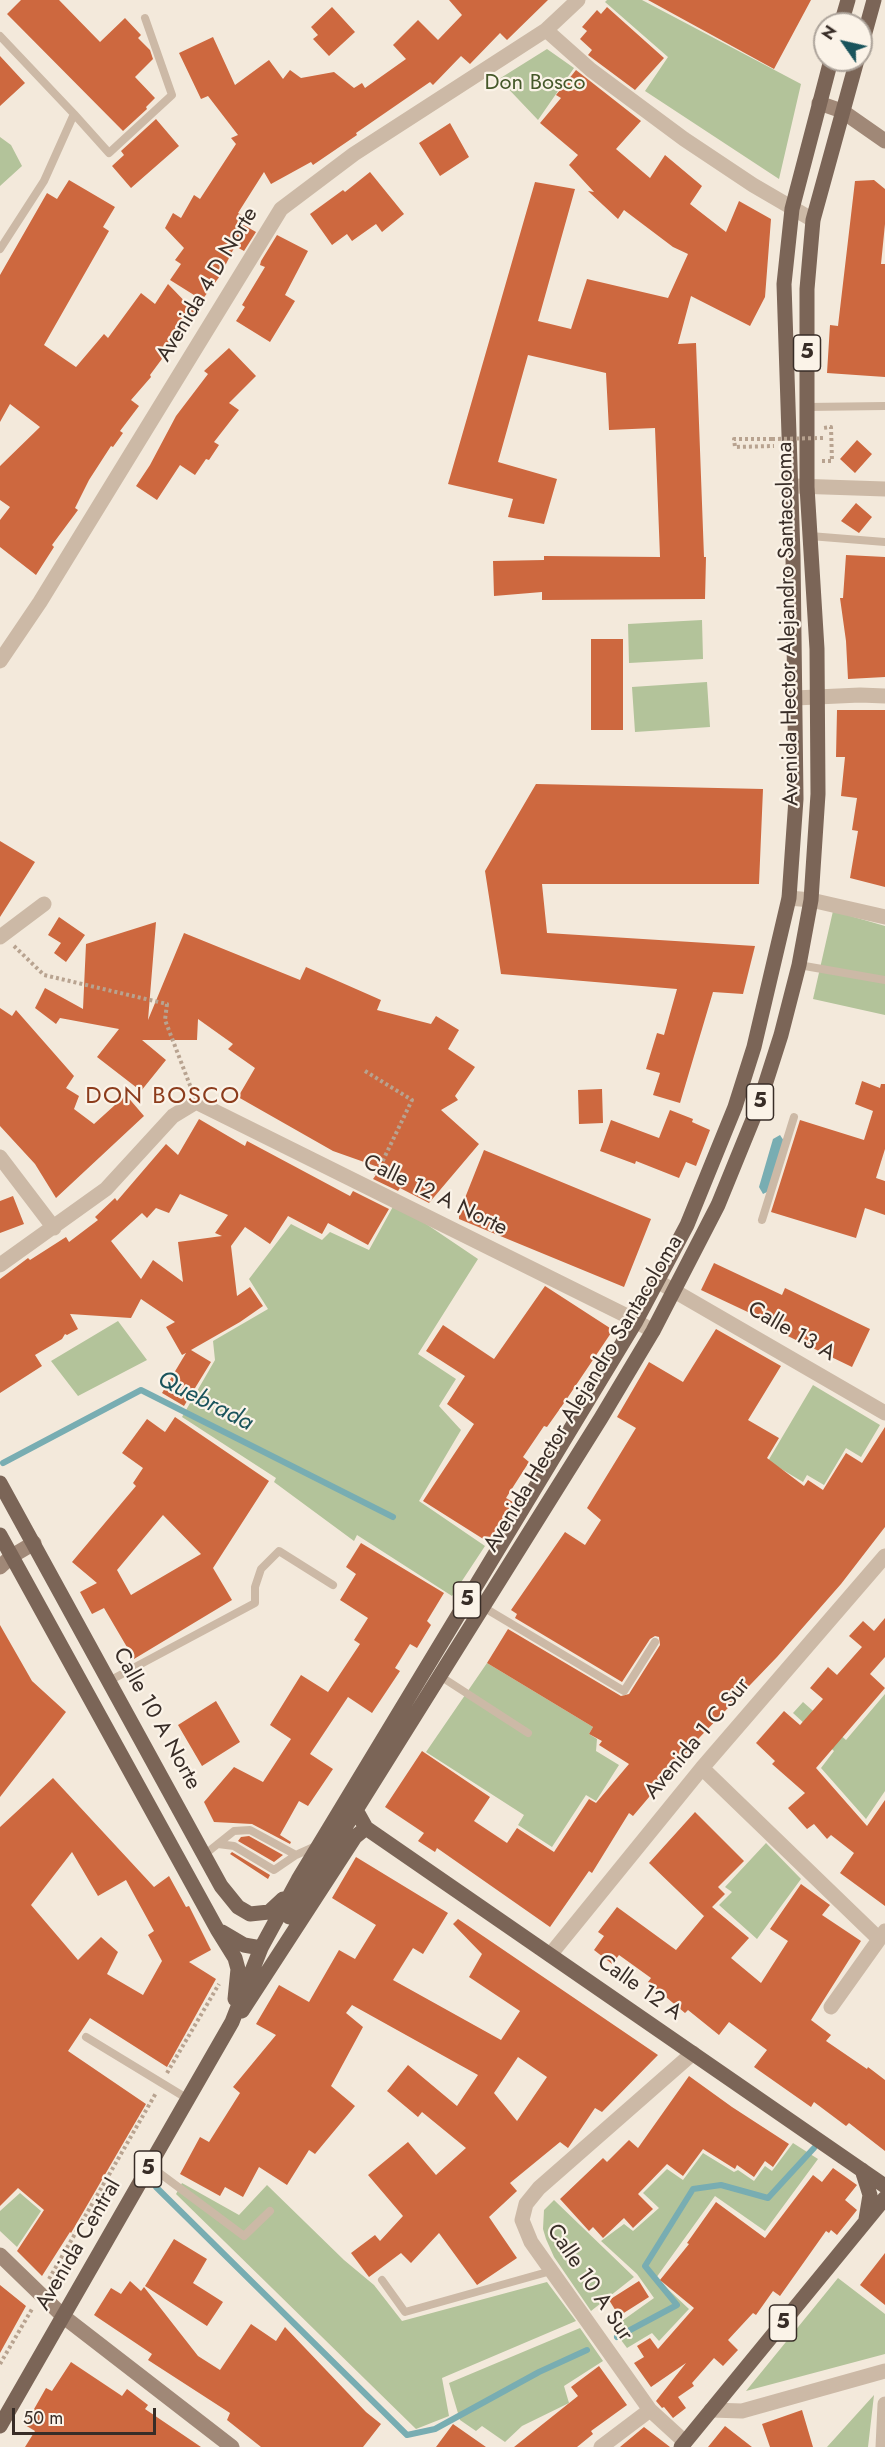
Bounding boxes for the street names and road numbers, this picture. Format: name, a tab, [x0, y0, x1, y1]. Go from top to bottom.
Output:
street label: Avenida 4 D Norte	[152, 203, 264, 367]
road number: 5	[794, 335, 820, 371]
street label: Avenida Hector Alejandro Santacoloma	[773, 442, 805, 806]
road number: 5	[746, 1084, 774, 1120]
street label: Calle 12 A Norte	[359, 1150, 511, 1242]
street label: Avenida Hector Alejandro Santacoloma	[479, 1231, 689, 1557]
street label: Calle 13 A	[743, 1296, 839, 1368]
road number: 5	[454, 1582, 480, 1618]
street label: Calle 10 A Norte	[106, 1644, 206, 1794]
street label: Avenida 1 C Sur	[640, 1673, 756, 1805]
street label: Calle 12 A	[592, 1949, 686, 2027]
road number: 5	[134, 2151, 162, 2187]
street label: Avenida Central	[31, 2175, 127, 2315]
street label: Calle 10 A Sur	[540, 2219, 638, 2347]
road number: 5	[770, 2305, 796, 2341]

